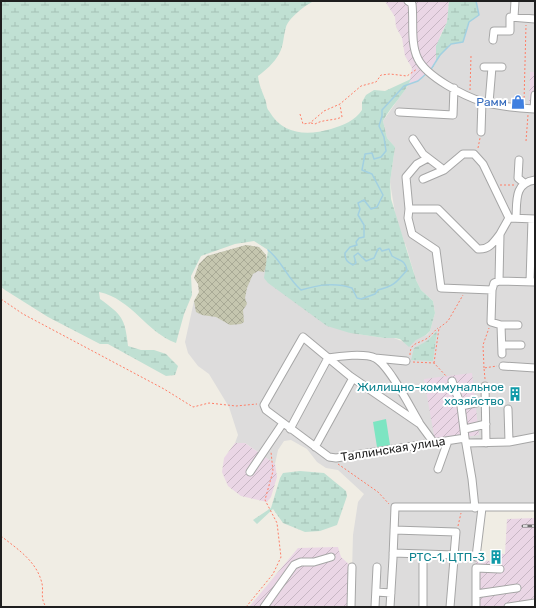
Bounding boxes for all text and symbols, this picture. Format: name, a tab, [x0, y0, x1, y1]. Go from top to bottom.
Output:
shop icon: Рамм	[510, 94, 526, 110]
place label: Рамм	[476, 95, 507, 109]
place label: Жилищно-коммунальное хозяйство	[357, 380, 504, 408]
building icon: Жилищно-коммунальное хозяйство	[507, 386, 523, 402]
street label: Таллинская улица	[340, 434, 446, 464]
building icon: РТС-1, ЦТП-3	[488, 549, 504, 565]
place label: РТС-1, ЦТП-3	[409, 550, 485, 564]

